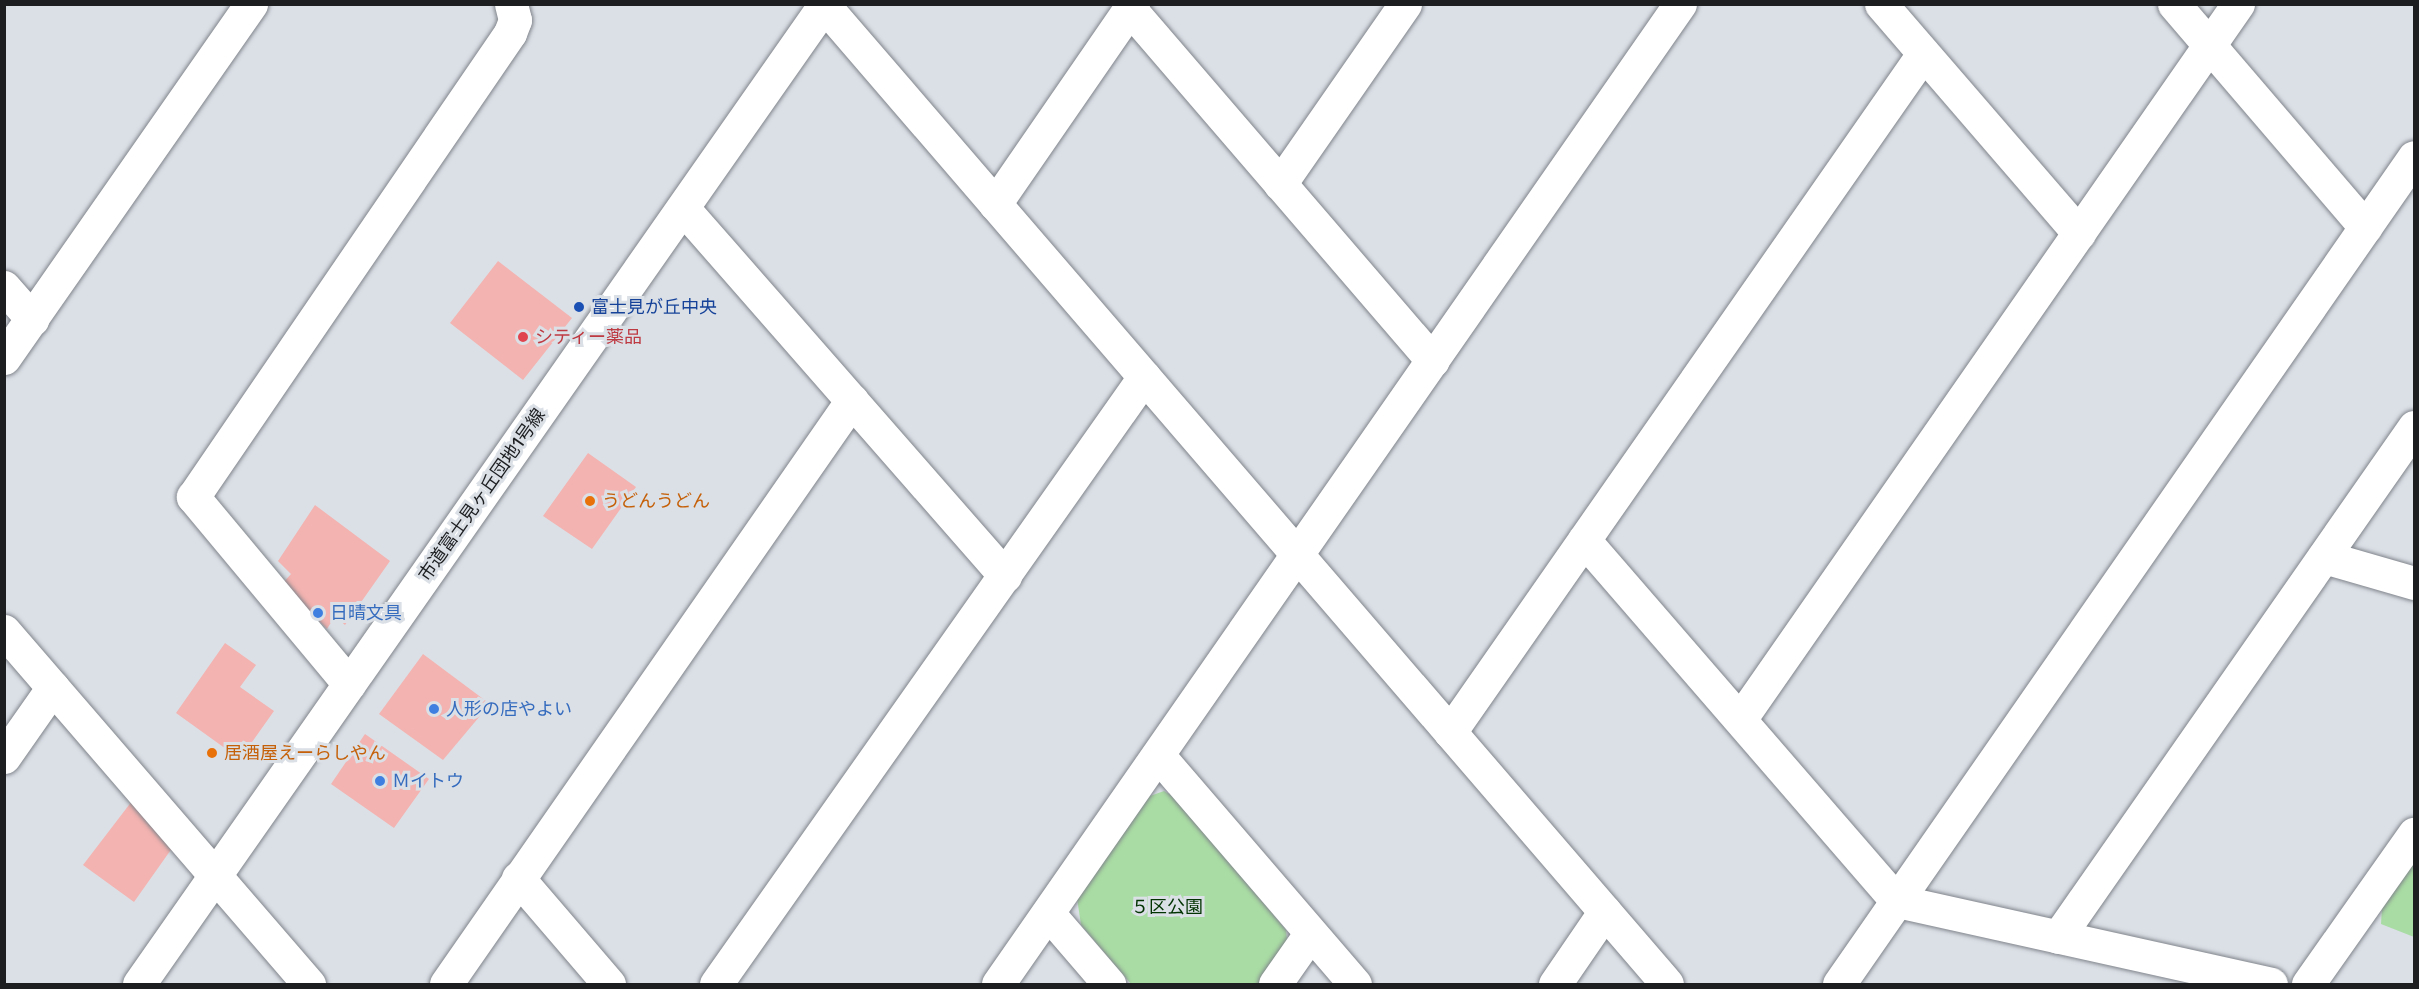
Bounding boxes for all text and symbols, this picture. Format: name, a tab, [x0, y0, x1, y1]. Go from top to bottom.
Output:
place label: 富士見が丘中央	[591, 296, 717, 318]
marker: 富士見が丘中央	[572, 300, 586, 314]
place label: シティー薬品	[535, 326, 643, 348]
marker: シティー薬品	[516, 330, 530, 344]
street label: 市道富士見ヶ丘団地1号線	[414, 405, 550, 585]
place label: うどんうどん	[602, 490, 710, 512]
marker: うどんうどん	[583, 494, 597, 508]
place label: 日晴文具	[330, 602, 402, 624]
marker: 日晴文具	[311, 606, 325, 620]
place label: 人形の店やよい	[446, 698, 572, 720]
marker: 人形の店やよい	[427, 702, 441, 716]
place label: 居酒屋えーらしやん	[224, 742, 386, 764]
marker: 居酒屋えーらしやん	[205, 746, 219, 760]
place label: Ｍイトウ	[392, 770, 464, 792]
marker: Ｍイトウ	[373, 774, 387, 788]
park label: ５区公園	[1131, 896, 1203, 918]

